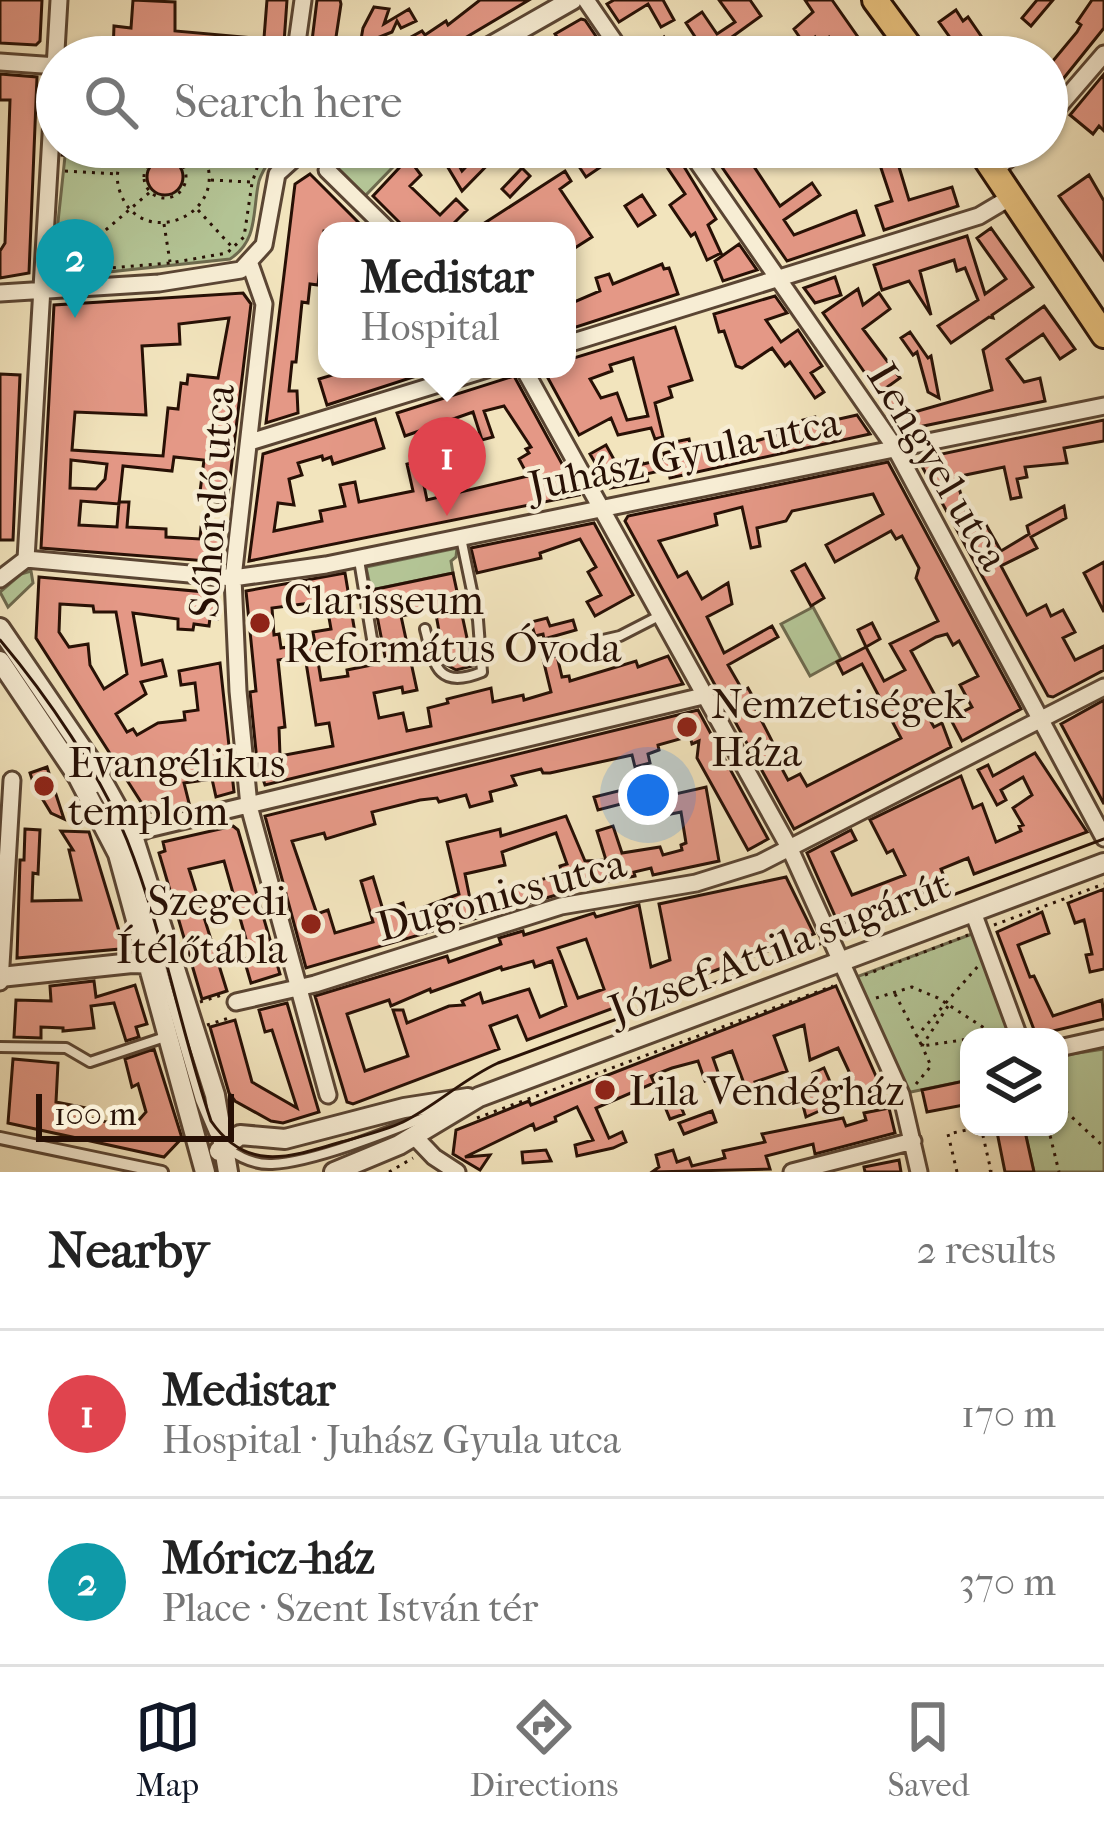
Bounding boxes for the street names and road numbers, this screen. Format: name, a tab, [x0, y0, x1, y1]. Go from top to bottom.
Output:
street label: Lengyel utca	[857, 354, 1019, 580]
street label: Sóhordó utca	[180, 382, 245, 620]
street label: Juhász Gyula utca	[521, 397, 845, 512]
street label: Dugonics utca	[372, 839, 632, 952]
street label: József Attila sugárút	[599, 860, 957, 1036]

